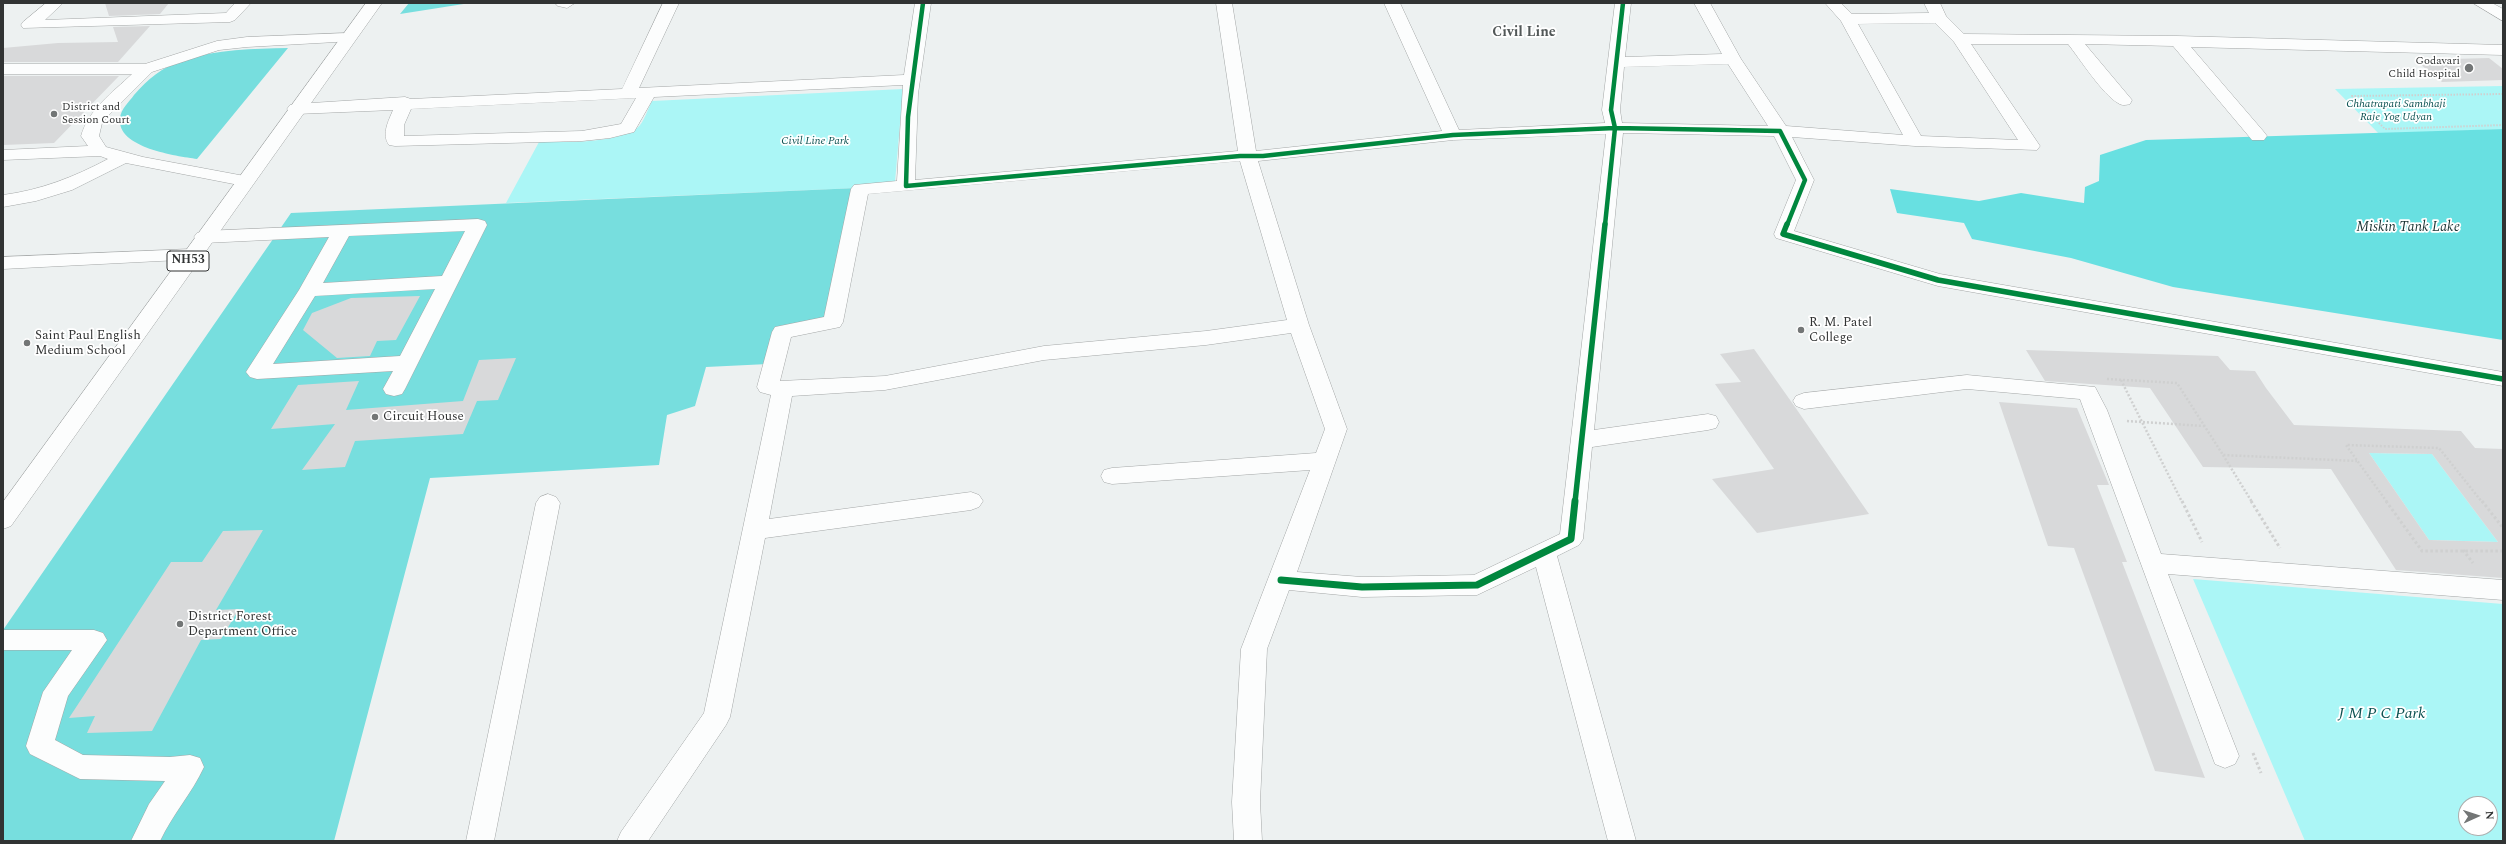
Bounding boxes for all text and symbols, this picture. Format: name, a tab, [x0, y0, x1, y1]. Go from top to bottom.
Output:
district label: Civil Line	[1492, 25, 1556, 41]
place label: Godavari Child Hospital	[2388, 55, 2460, 81]
marker: Godavari Child Hospital	[2463, 62, 2475, 74]
park label: Chhatrapati Sambhaji Raje Yog Udyan	[2346, 98, 2446, 124]
place label: District and Session Court	[62, 101, 130, 127]
marker: District and Session Court	[49, 109, 59, 119]
park label: Civil Line Park	[781, 135, 849, 149]
water label: Miskin Tank Lake	[2356, 220, 2460, 236]
road number: NH53	[167, 251, 209, 271]
place label: R. M. Patel College	[1809, 315, 1872, 346]
marker: R. M. Patel College	[1796, 325, 1806, 335]
place label: Saint Paul English Medium School	[35, 328, 141, 359]
marker: Saint Paul English Medium School	[22, 338, 32, 348]
place label: Circuit House	[383, 409, 464, 425]
marker: Circuit House	[370, 412, 380, 422]
place label: District Forest Department Office	[188, 609, 297, 640]
marker: District Forest Department Office	[175, 619, 185, 629]
park label: J M P C Park	[2338, 705, 2426, 725]
north arrow	[2458, 796, 2498, 836]
text: N	[2481, 810, 2498, 820]

